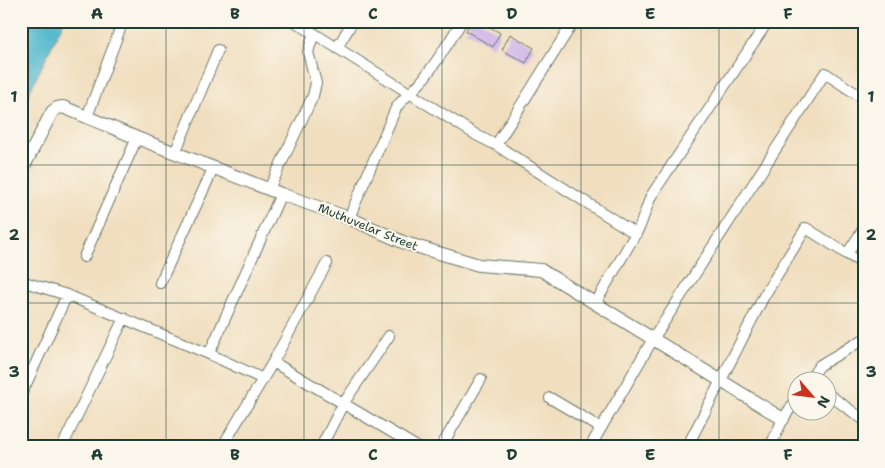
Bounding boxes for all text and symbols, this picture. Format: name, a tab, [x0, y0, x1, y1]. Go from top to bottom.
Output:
text: A	[91, 3, 103, 24]
text: B	[230, 3, 240, 24]
text: C	[368, 3, 378, 24]
text: D	[506, 3, 518, 24]
text: E	[645, 3, 655, 24]
text: F	[783, 3, 793, 24]
text: 1	[10, 86, 18, 107]
text: 1	[867, 86, 875, 107]
street label: Muthuvelar Street	[316, 200, 420, 254]
text: 2	[8, 224, 20, 245]
text: 2	[865, 224, 877, 245]
text: 3	[8, 361, 20, 382]
text: 3	[865, 361, 877, 382]
north arrow	[788, 370, 838, 420]
text: N	[813, 393, 834, 411]
text: A	[91, 444, 103, 465]
text: B	[230, 444, 240, 465]
text: C	[368, 444, 378, 465]
text: D	[506, 444, 518, 465]
text: E	[645, 444, 655, 465]
text: F	[783, 444, 793, 465]

